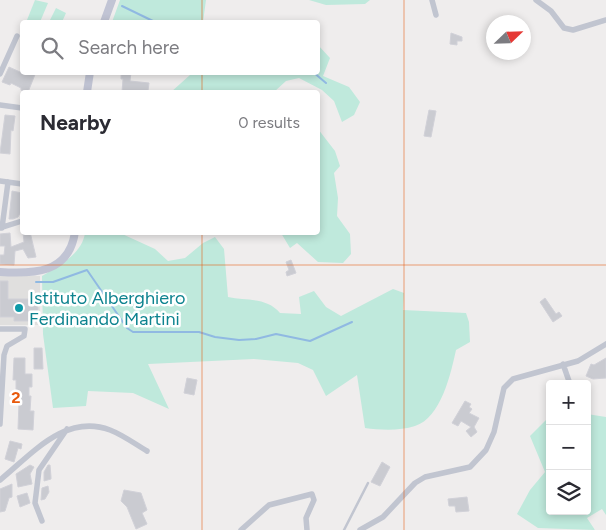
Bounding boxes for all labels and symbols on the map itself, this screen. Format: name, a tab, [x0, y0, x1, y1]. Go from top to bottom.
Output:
north arrow	[486, 15, 531, 60]
place label: Istituto Alberghiero Ferdinando Martini	[29, 287, 185, 330]
marker: Istituto Alberghiero Ferdinando Martini	[13, 302, 25, 314]
text: 2	[11, 388, 21, 407]

